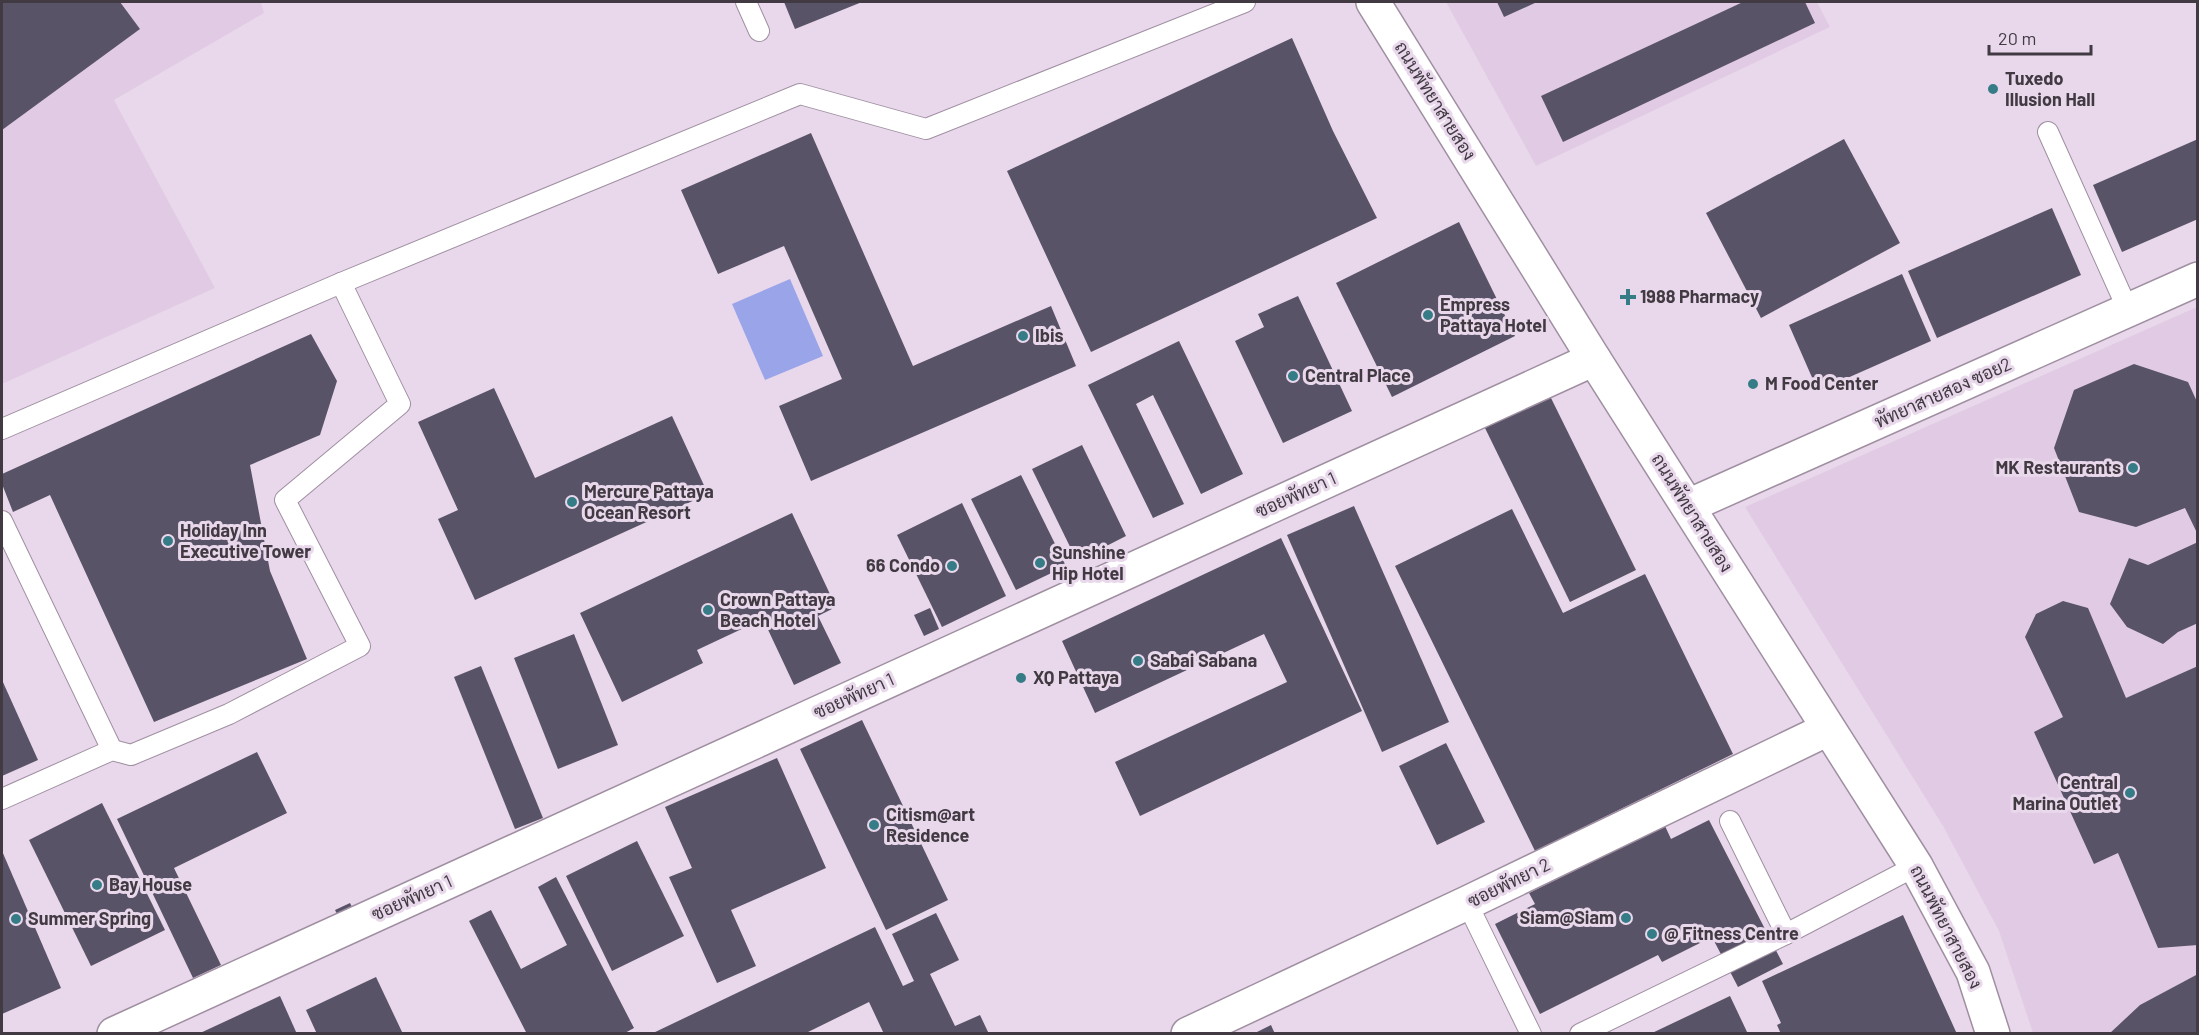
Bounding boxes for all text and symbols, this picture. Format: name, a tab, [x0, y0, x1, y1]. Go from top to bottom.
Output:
scale bar	[1989, 18, 2091, 56]
text: 20 m	[1998, 27, 2036, 49]
street label: ถนนพัทยาสายสอง	[1391, 37, 1481, 164]
place label: Tuxedo Illusion Hall	[2005, 67, 2095, 110]
marker: Tuxedo Illusion Hall	[1986, 82, 2000, 96]
place label: 1988 Pharmacy	[1640, 285, 1759, 307]
marker: 1988 Pharmacy	[1621, 290, 1635, 304]
place label: Empress Pattaya Hotel	[1440, 293, 1547, 336]
marker: Empress Pattaya Hotel	[1421, 308, 1435, 322]
place label: Ibis	[1035, 324, 1064, 346]
marker: Ibis	[1016, 329, 1030, 343]
street label: พัทยาสายสอง ซอย2	[1871, 352, 2015, 432]
place label: Central Place	[1305, 364, 1411, 386]
marker: Central Place	[1286, 369, 1300, 383]
place label: M Food Center	[1765, 372, 1878, 394]
marker: M Food Center	[1746, 377, 1760, 391]
street label: ถนนพัทยาสายสอง	[1648, 449, 1738, 576]
place label: MK Restaurants	[1995, 456, 2121, 478]
marker: MK Restaurants	[2126, 461, 2140, 475]
street label: ซอยพัทยา 1	[1252, 467, 1339, 522]
place label: Mercure Pattaya Ocean Resort	[584, 480, 714, 523]
marker: Mercure Pattaya Ocean Resort	[565, 495, 579, 509]
place label: Holiday Inn Executive Tower	[180, 519, 311, 562]
marker: Holiday Inn Executive Tower	[161, 534, 175, 548]
place label: Sunshine Hip Hotel	[1052, 541, 1126, 584]
place label: 66 Condo	[866, 554, 940, 576]
marker: Sunshine Hip Hotel	[1033, 556, 1047, 570]
marker: 66 Condo	[945, 559, 959, 573]
place label: Crown Pattaya Beach Hotel	[720, 588, 836, 631]
marker: Crown Pattaya Beach Hotel	[701, 603, 715, 617]
place label: Sabai Sabana	[1150, 649, 1257, 671]
marker: Sabai Sabana	[1131, 654, 1145, 668]
place label: XQ Pattaya	[1033, 666, 1119, 688]
street label: ซอยพัทยา 1	[810, 668, 897, 723]
marker: XQ Pattaya	[1014, 671, 1028, 685]
place label: Central Marina Outlet	[2013, 771, 2118, 814]
marker: Central Marina Outlet	[2123, 786, 2137, 800]
place label: Citism@art Residence	[886, 803, 975, 846]
marker: Citism@art Residence	[867, 818, 881, 832]
street label: ซอยพัทยา 2	[1464, 853, 1553, 911]
street label: ถนนพัทยาสายสอง	[1906, 861, 1988, 992]
street label: ซอยพัทยา 1	[368, 870, 455, 925]
place label: Bay House	[109, 873, 192, 895]
marker: Bay House	[90, 878, 104, 892]
place label: Siam@Siam	[1520, 906, 1614, 928]
place label: Summer Spring	[28, 907, 151, 929]
marker: Siam@Siam	[1619, 911, 1633, 925]
marker: Summer Spring	[9, 912, 23, 926]
place label: @ Fitness Centre	[1664, 922, 1799, 944]
marker: @ Fitness Centre	[1645, 927, 1659, 941]

